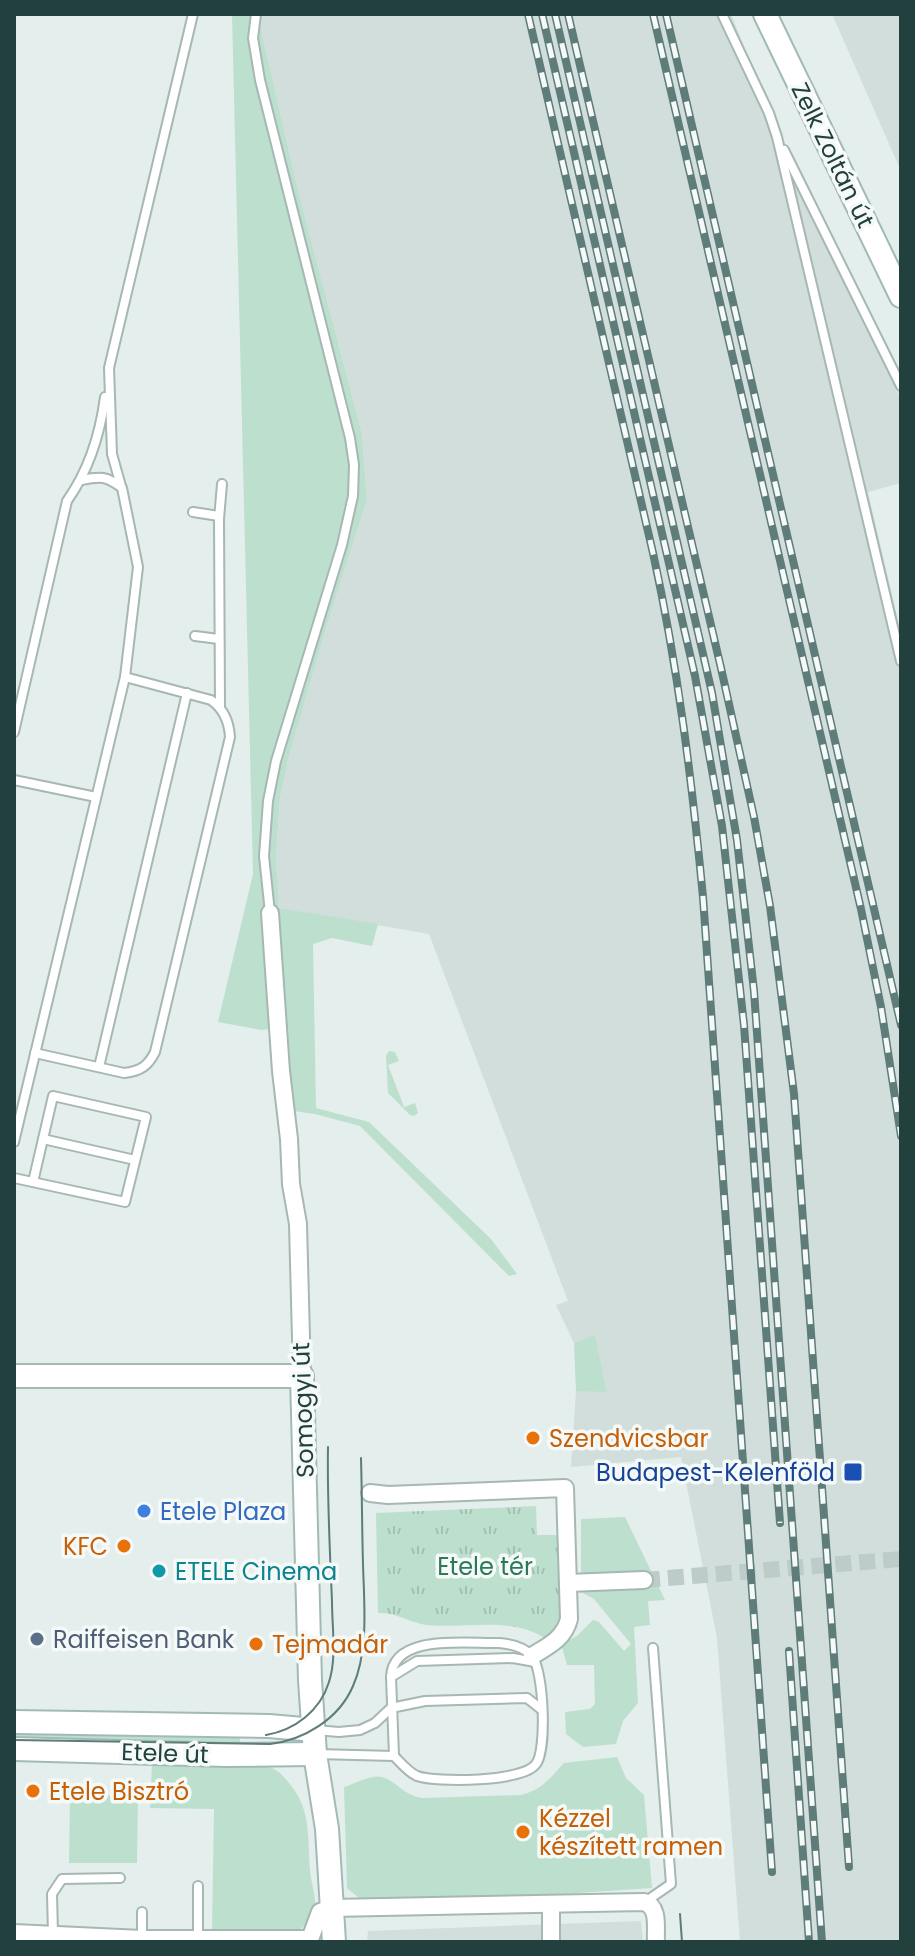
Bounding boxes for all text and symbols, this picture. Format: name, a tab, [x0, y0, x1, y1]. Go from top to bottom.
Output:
street label: Zelk Zoltán út	[784, 77, 882, 233]
street label: Somogyi út	[284, 1342, 322, 1478]
place label: Szendvicsbar	[549, 1422, 708, 1455]
marker: Szendvicsbar	[524, 1429, 542, 1447]
place label: Budapest-Kelenföld	[596, 1456, 835, 1489]
marker: Budapest-Kelenföld	[842, 1461, 864, 1483]
place label: Etele Plaza	[160, 1495, 286, 1528]
marker: Etele Plaza	[135, 1502, 153, 1520]
place label: KFC	[63, 1530, 108, 1563]
marker: KFC	[115, 1537, 133, 1555]
park label: Etele tér	[437, 1550, 533, 1583]
place label: ETELE Cinema	[175, 1555, 337, 1588]
marker: ETELE Cinema	[150, 1562, 168, 1580]
place label: Raiffeisen Bank	[53, 1623, 235, 1656]
place label: Tejmadár	[272, 1628, 388, 1661]
marker: Raiffeisen Bank	[28, 1630, 46, 1648]
marker: Tejmadár	[247, 1635, 265, 1653]
street label: Etele út	[121, 1735, 209, 1771]
place label: Etele Bisztró	[49, 1775, 189, 1808]
marker: Etele Bisztró	[24, 1782, 42, 1800]
place label: Kézzel készített ramen	[539, 1802, 723, 1863]
marker: Kézzel készített ramen	[514, 1823, 532, 1841]

